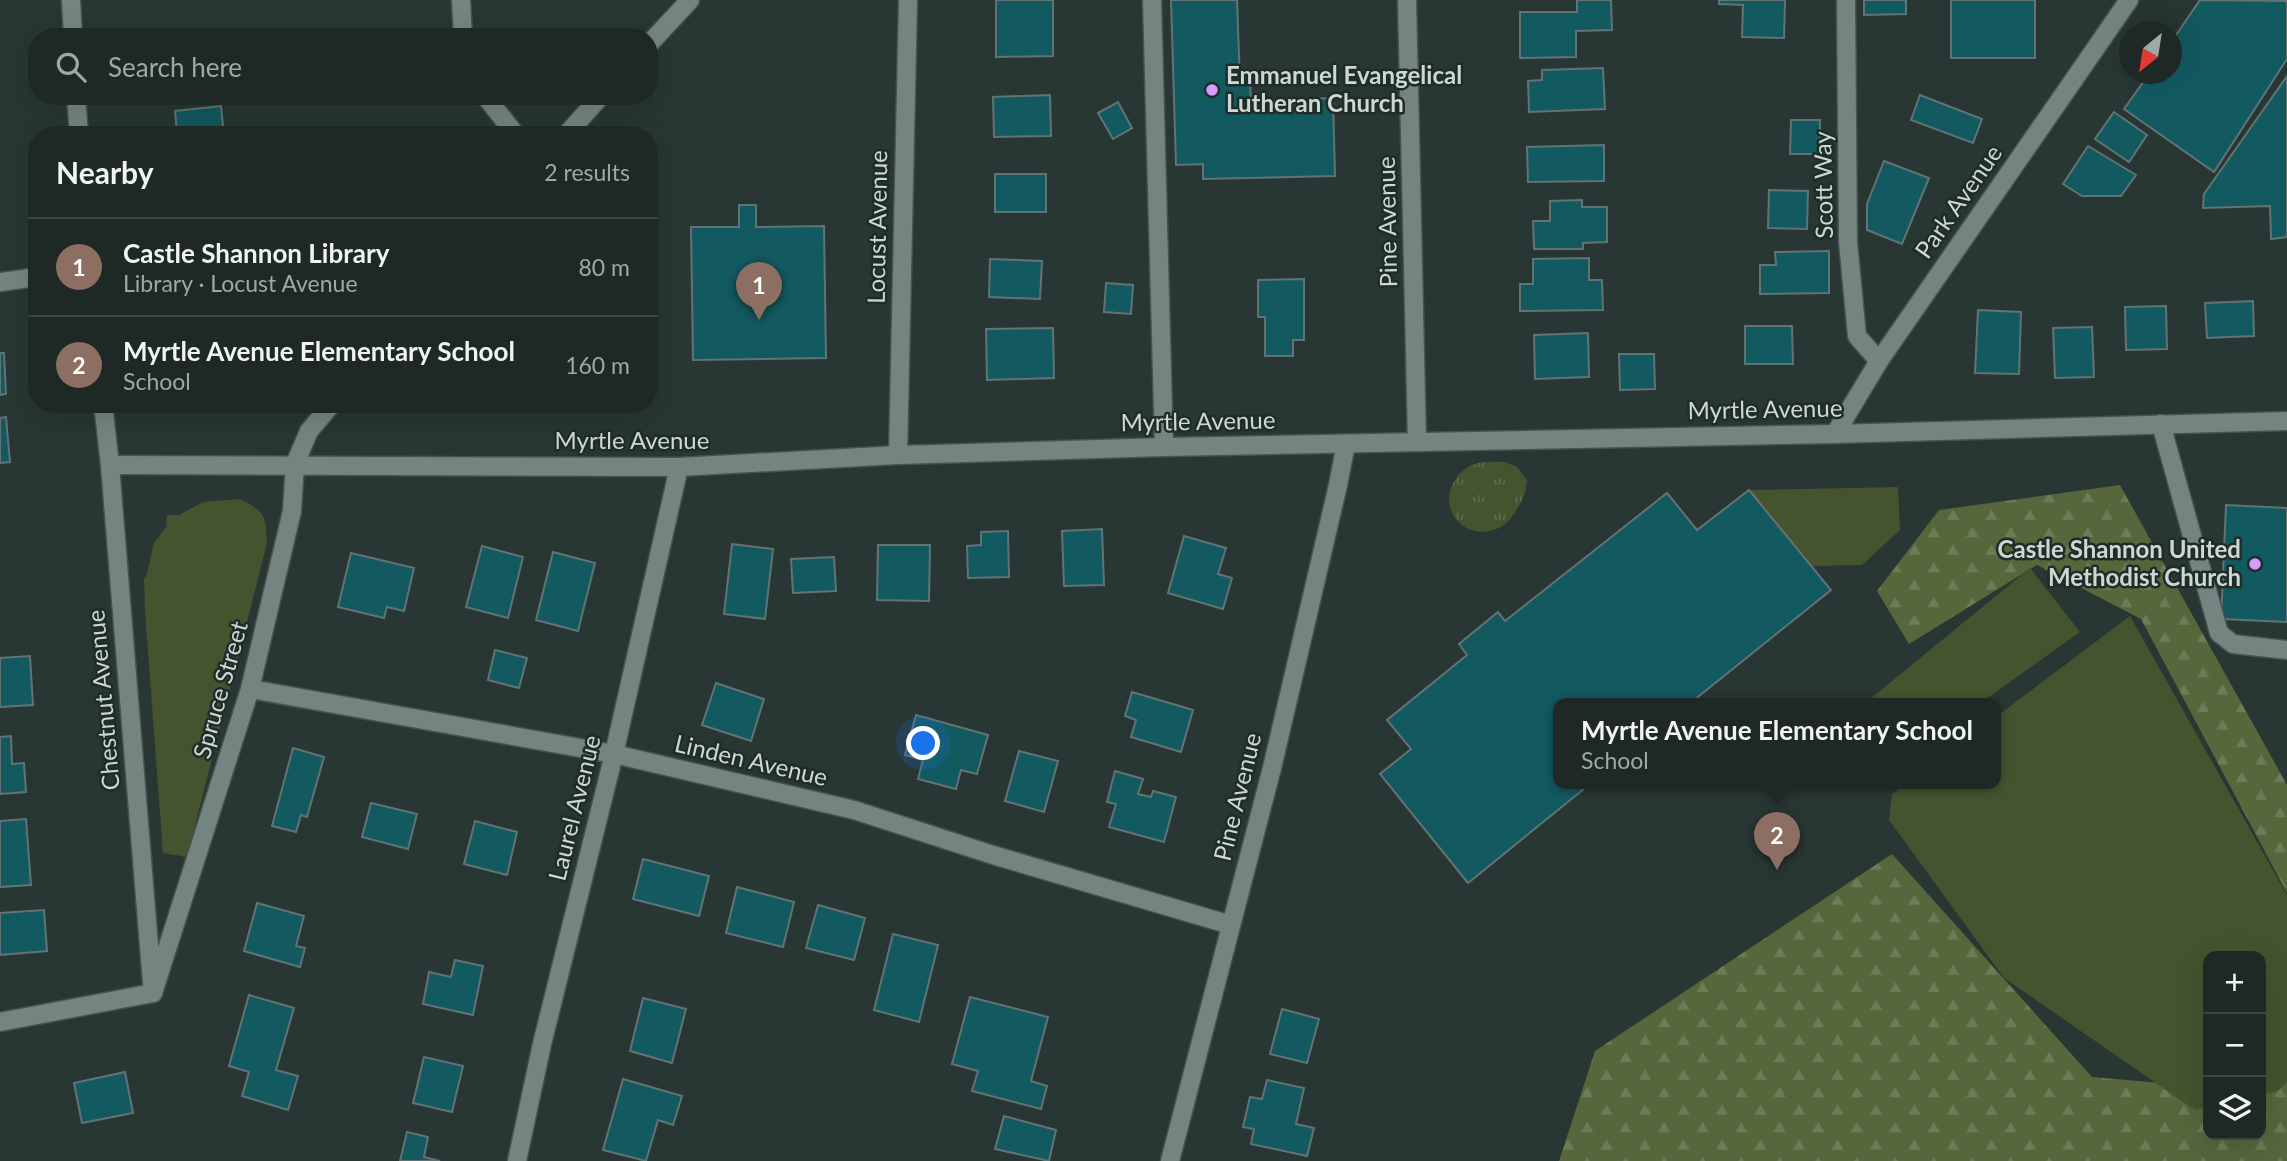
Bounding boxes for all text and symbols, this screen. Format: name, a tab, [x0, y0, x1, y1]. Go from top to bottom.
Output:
north arrow	[2119, 21, 2182, 84]
search box	[28, 28, 658, 105]
icon: search	[52, 48, 90, 86]
text: Search here	[108, 51, 242, 83]
place label: Emmanuel Evangelical Lutheran Church	[1226, 60, 1462, 117]
marker: Emmanuel Evangelical Lutheran Church	[1204, 82, 1220, 98]
street label: Scott Way	[1807, 131, 1838, 239]
street label: Park Avenue	[1908, 139, 2007, 263]
street label: Locust Avenue	[861, 150, 892, 304]
text: Nearby	[56, 154, 154, 190]
street label: Pine Avenue	[1371, 156, 1402, 288]
text: 2 results	[544, 158, 630, 186]
text: Castle Shannon Library	[123, 237, 389, 269]
text: 1	[72, 253, 86, 281]
text: 80 m	[579, 253, 630, 281]
pin: 1	[736, 262, 782, 320]
text: Library · Locust Avenue	[123, 269, 358, 297]
text: Myrtle Avenue Elementary School	[123, 335, 515, 367]
text: 2	[72, 351, 86, 379]
text: 160 m	[565, 351, 630, 379]
text: School	[123, 367, 191, 395]
street label: Myrtle Avenue	[1687, 393, 1843, 424]
street label: Myrtle Avenue	[1120, 405, 1276, 436]
street label: Myrtle Avenue	[555, 425, 709, 454]
place label: Castle Shannon United Methodist Church	[1998, 534, 2241, 591]
marker: Castle Shannon United Methodist Church	[2247, 556, 2263, 572]
street label: Chestnut Avenue	[80, 609, 125, 792]
street label: Spruce Street	[186, 617, 253, 762]
popup	[1553, 698, 2001, 789]
text: Myrtle Avenue Elementary School	[1581, 714, 1973, 746]
your location	[906, 726, 940, 760]
street label: Linden Avenue	[672, 728, 830, 791]
street label: Pine Avenue	[1207, 730, 1266, 864]
street label: Laurel Avenue	[541, 732, 606, 883]
text: School	[1581, 746, 1649, 774]
pin: 2	[1754, 812, 1800, 870]
map controls	[2203, 951, 2266, 1140]
button: +	[2203, 951, 2266, 1014]
button: −	[2203, 1014, 2266, 1077]
button: layers	[2203, 1077, 2266, 1140]

